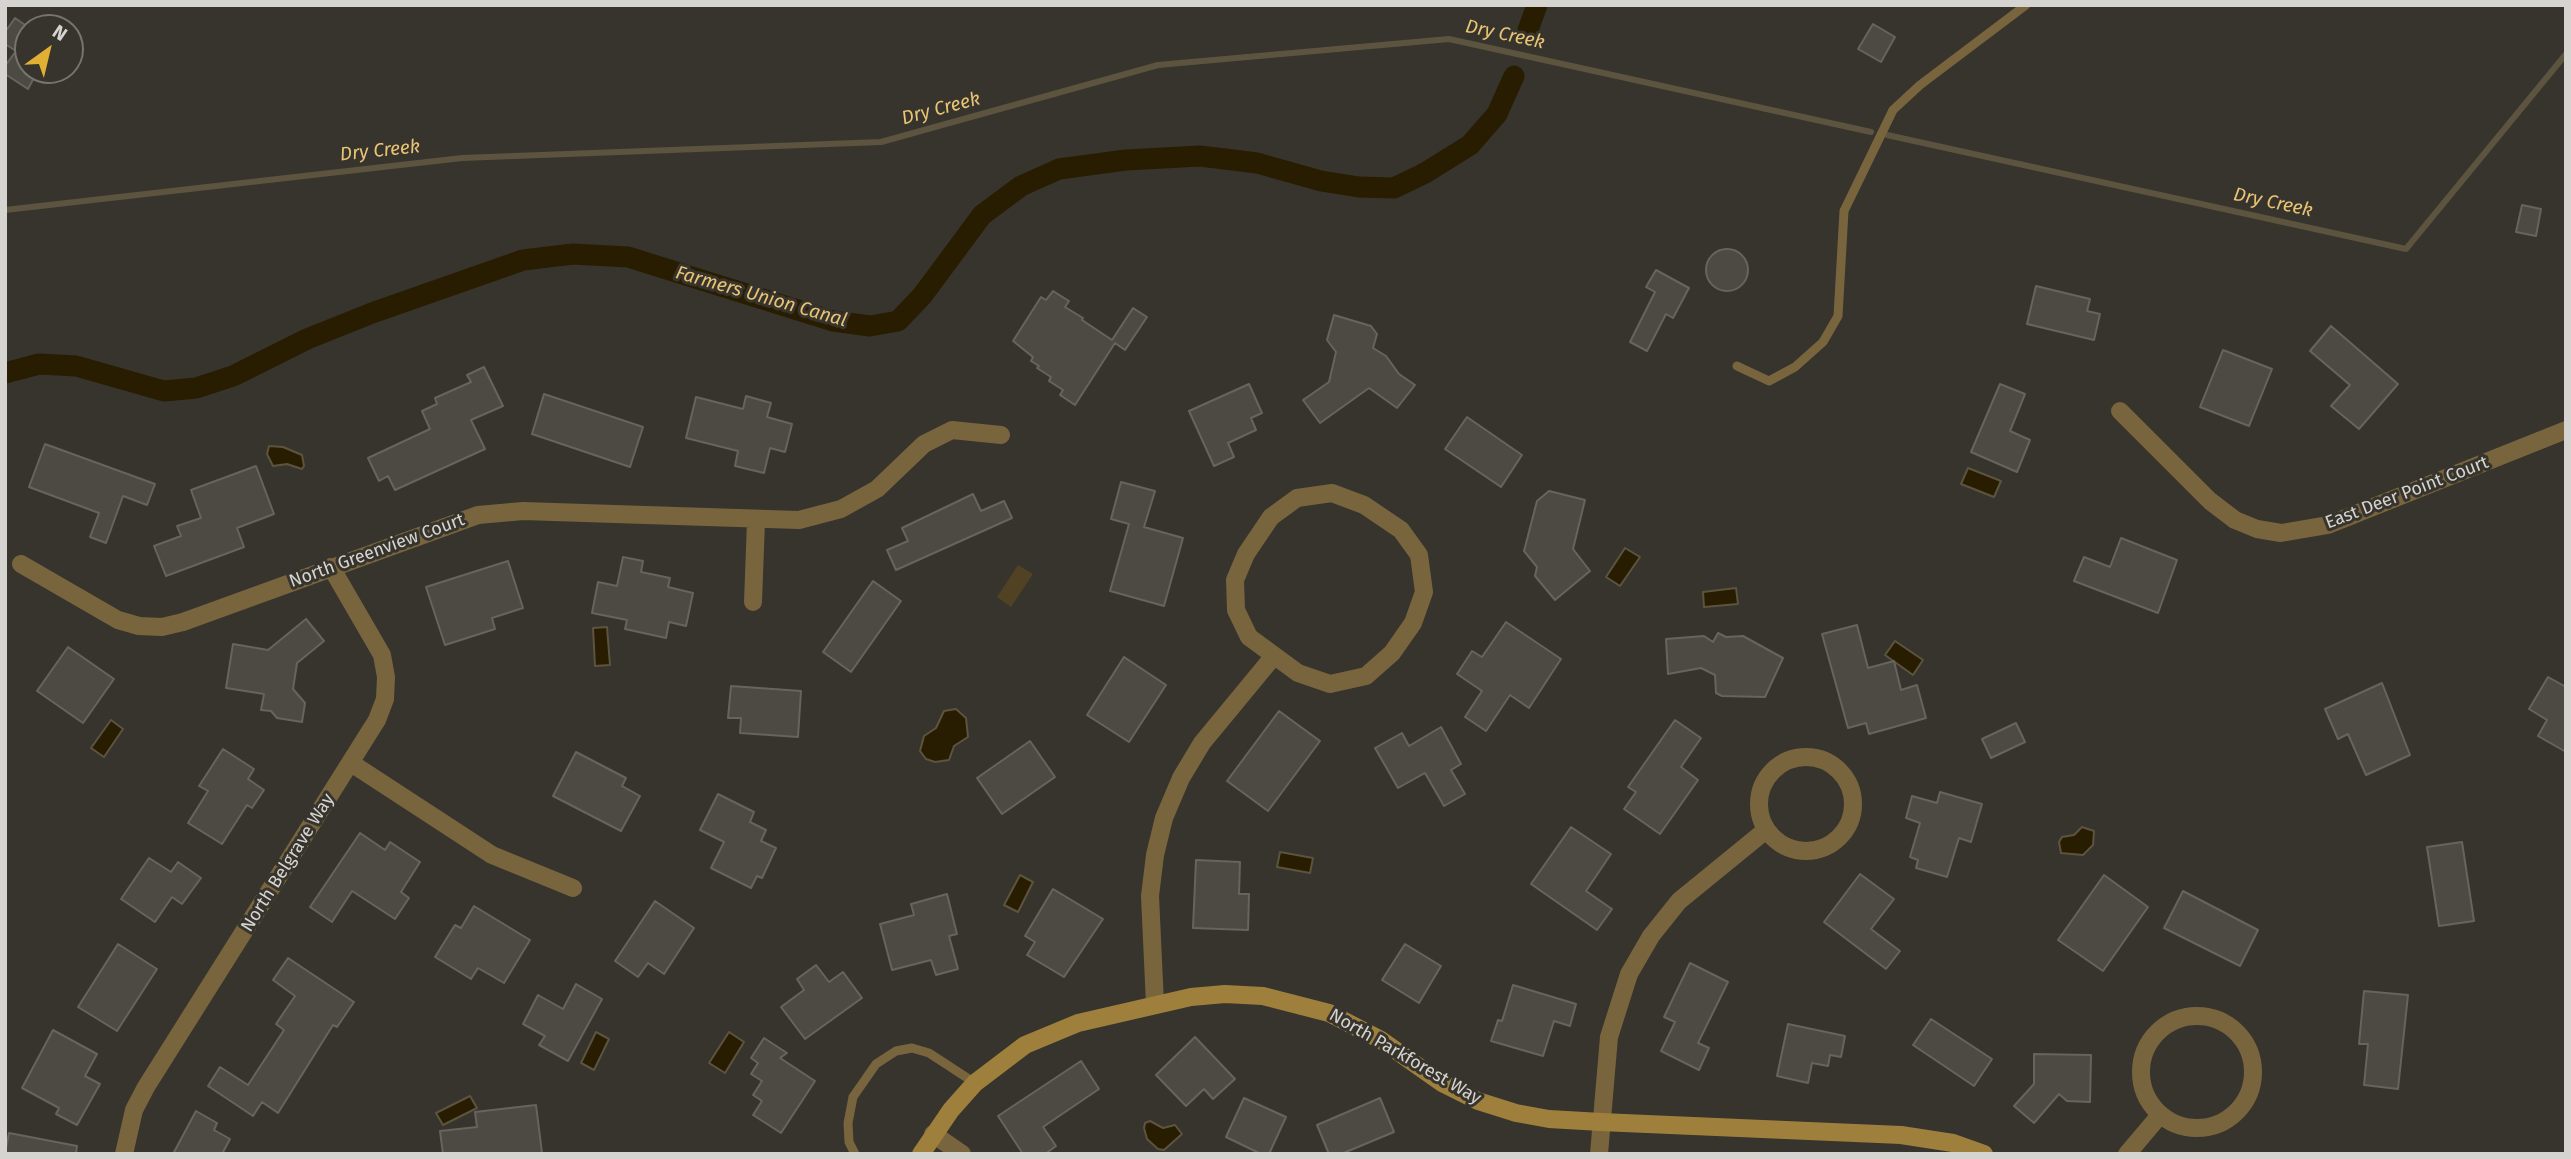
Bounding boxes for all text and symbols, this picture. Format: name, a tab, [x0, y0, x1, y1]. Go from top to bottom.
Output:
north arrow	[14, 14, 84, 84]
water label: Dry Creek	[1463, 15, 1547, 55]
text: N	[48, 20, 72, 46]
water label: Dry Creek	[899, 88, 983, 130]
water label: Dry Creek	[339, 135, 421, 167]
water label: Dry Creek	[2231, 183, 2315, 223]
water label: Farmers Union Canal	[673, 262, 849, 332]
street label: East Deer Point Court	[2322, 452, 2492, 534]
street label: North Greenview Court	[286, 509, 468, 593]
street label: North Belgrave Way	[237, 790, 339, 936]
street label: North Parkforest Way	[1325, 1005, 1485, 1109]

